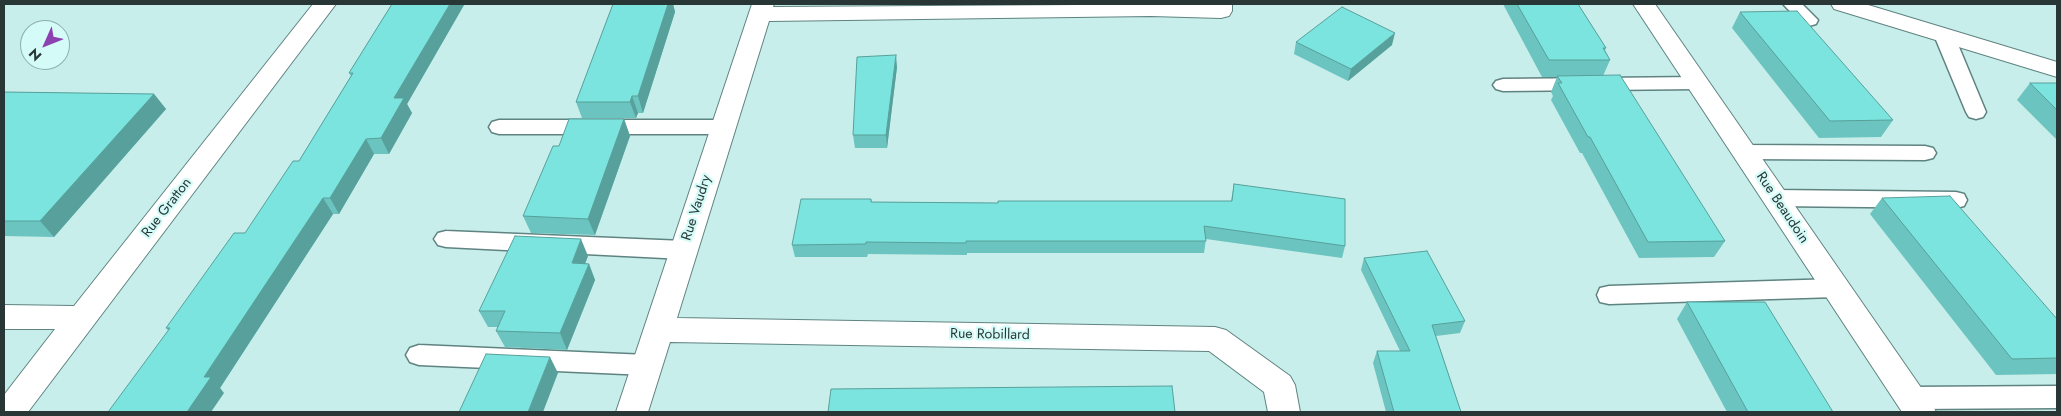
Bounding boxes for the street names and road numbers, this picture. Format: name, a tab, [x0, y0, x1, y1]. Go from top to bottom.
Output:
street label: Rue Beaudoin	[1752, 169, 1812, 247]
street label: Rue Vaudry	[679, 173, 715, 243]
street label: Rue Gratton	[139, 175, 195, 241]
street label: Rue Robillard	[950, 326, 1030, 344]

